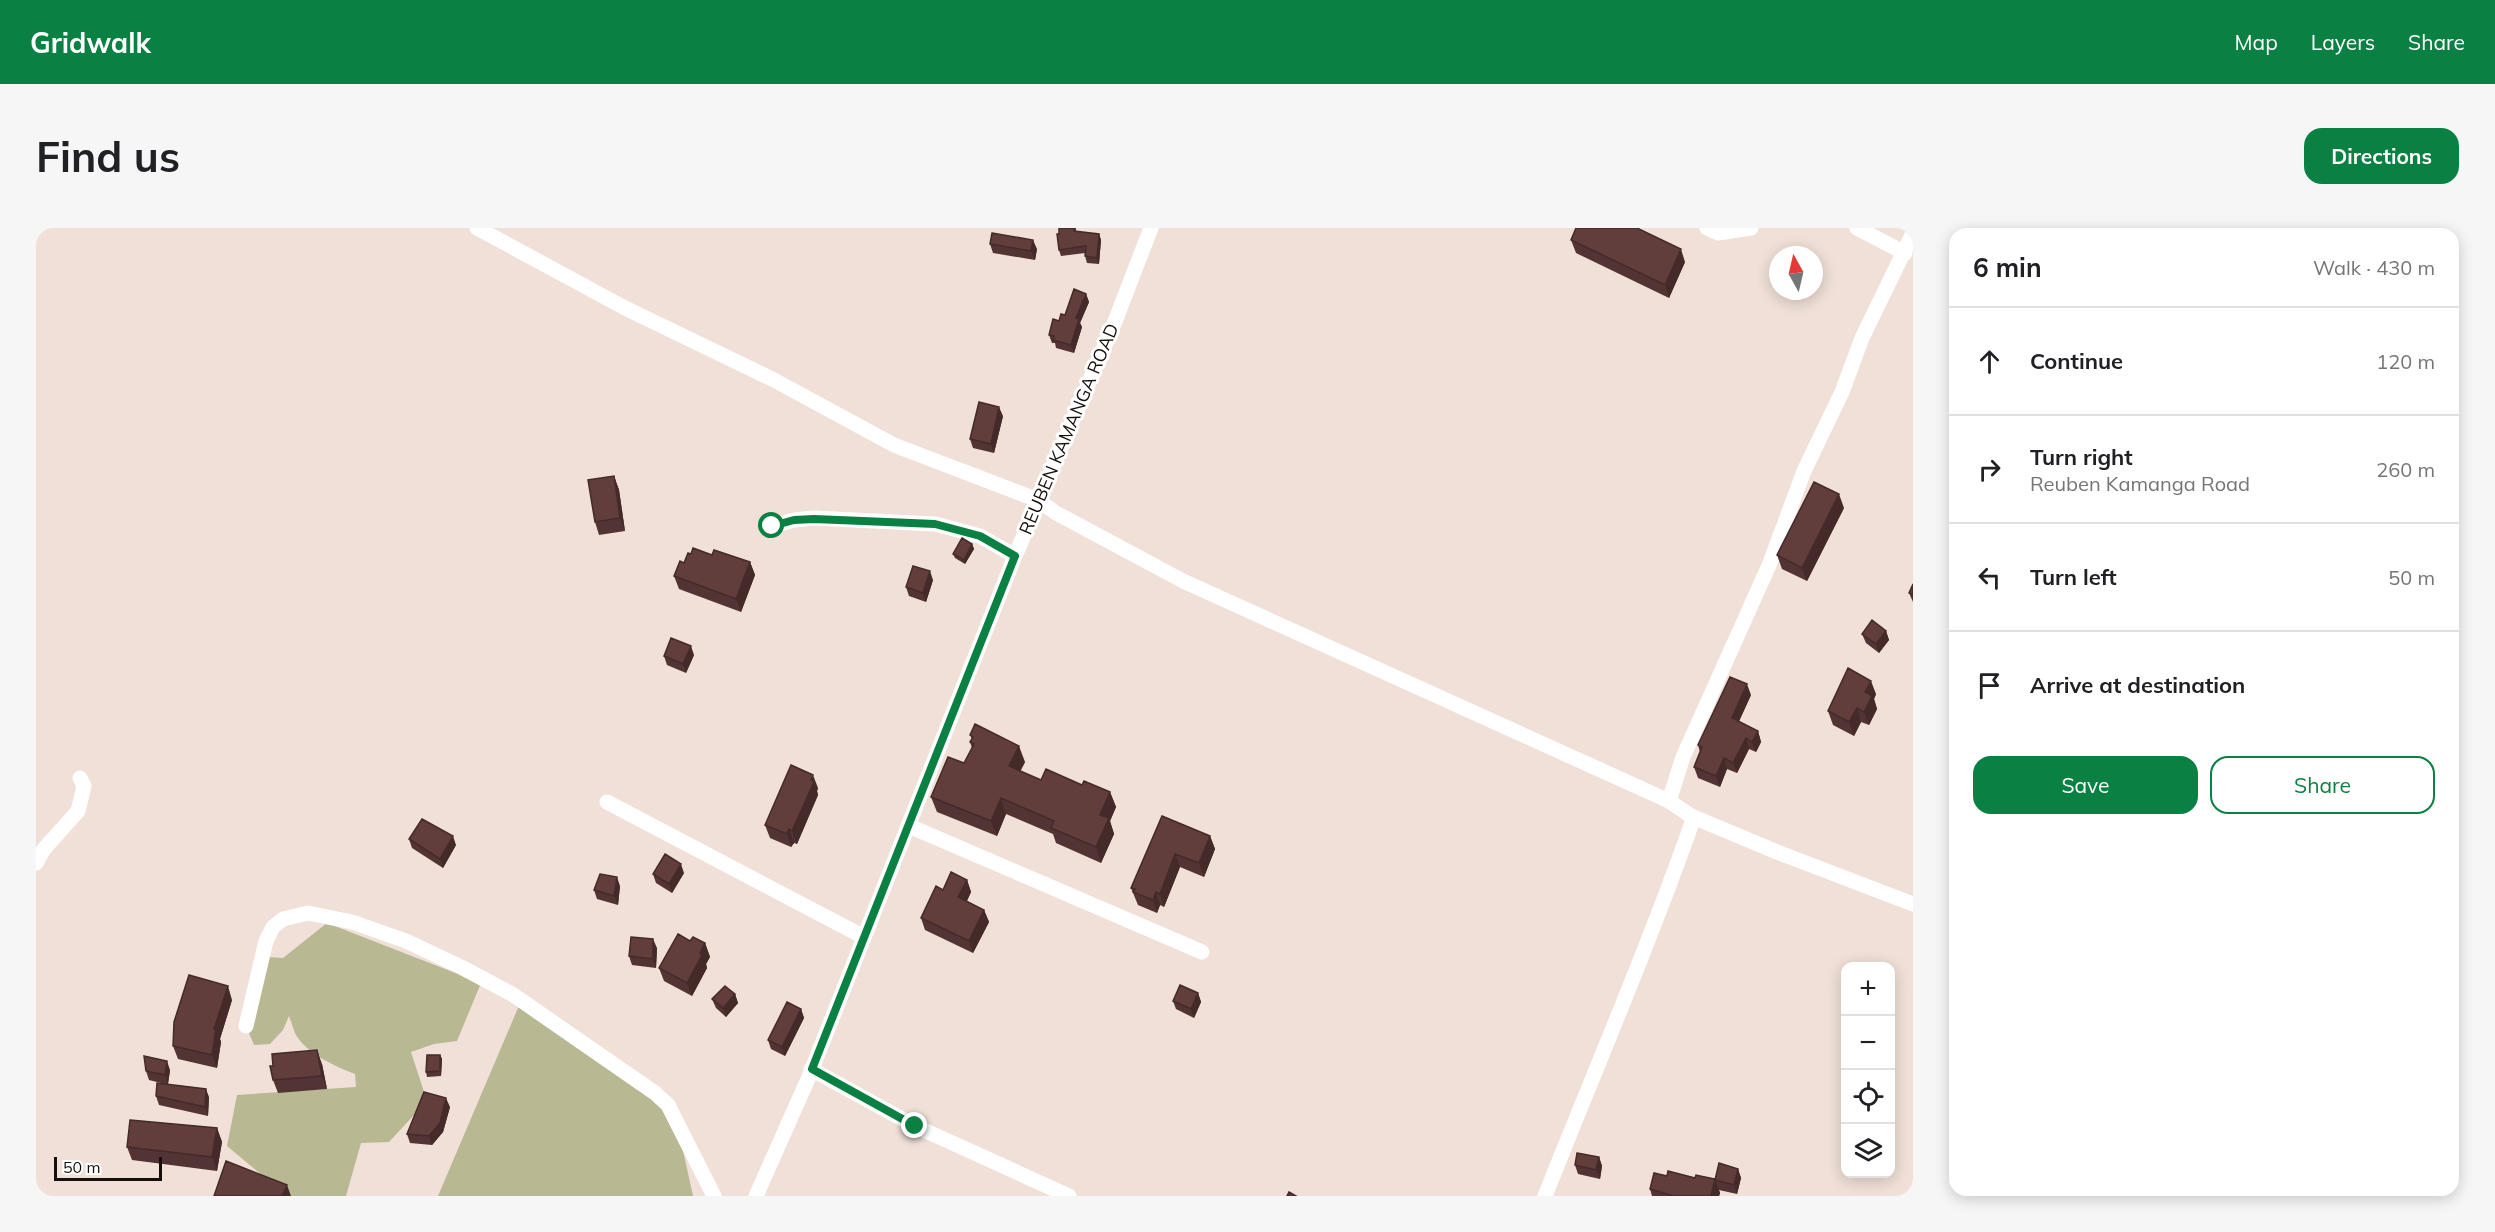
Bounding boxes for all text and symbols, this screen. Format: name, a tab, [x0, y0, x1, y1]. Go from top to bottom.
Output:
text: Gridwalk	[30, 25, 151, 60]
text: Map	[2235, 29, 2278, 55]
text: Layers	[2311, 29, 2375, 55]
text: Share	[2408, 29, 2465, 55]
button: Directions	[2304, 128, 2459, 184]
text: Find us	[36, 130, 180, 183]
north arrow	[1769, 246, 1823, 300]
text: 6 min	[1973, 251, 2042, 284]
text: Walk · 430 m	[2313, 255, 2435, 280]
street label: REUBEN KAMANGA ROAD	[1014, 320, 1124, 538]
icon: ahead	[1973, 345, 2006, 378]
text: Continue	[2030, 347, 2123, 375]
text: 120 m	[2376, 349, 2435, 374]
text: Turn right	[2030, 443, 2133, 471]
icon: right	[1973, 453, 2006, 486]
text: 260 m	[2376, 457, 2435, 482]
text: Reuben Kamanga Road	[2030, 471, 2250, 496]
route start	[758, 512, 784, 538]
icon: left	[1973, 561, 2006, 594]
text: Turn left	[2030, 563, 2117, 591]
text: 50 m	[2388, 565, 2435, 590]
icon: arrive	[1973, 669, 2006, 702]
text: Arrive at destination	[2030, 671, 2245, 699]
button: Save	[1973, 756, 2198, 814]
button: Share	[2210, 756, 2435, 814]
map controls	[1841, 962, 1895, 1178]
button: +	[1841, 962, 1895, 1016]
button: −	[1841, 1016, 1895, 1070]
button: locate	[1841, 1070, 1895, 1124]
route end	[901, 1112, 927, 1138]
button: layers	[1841, 1124, 1895, 1178]
scale bar	[54, 1154, 162, 1182]
text: 50 m	[63, 1157, 100, 1177]

